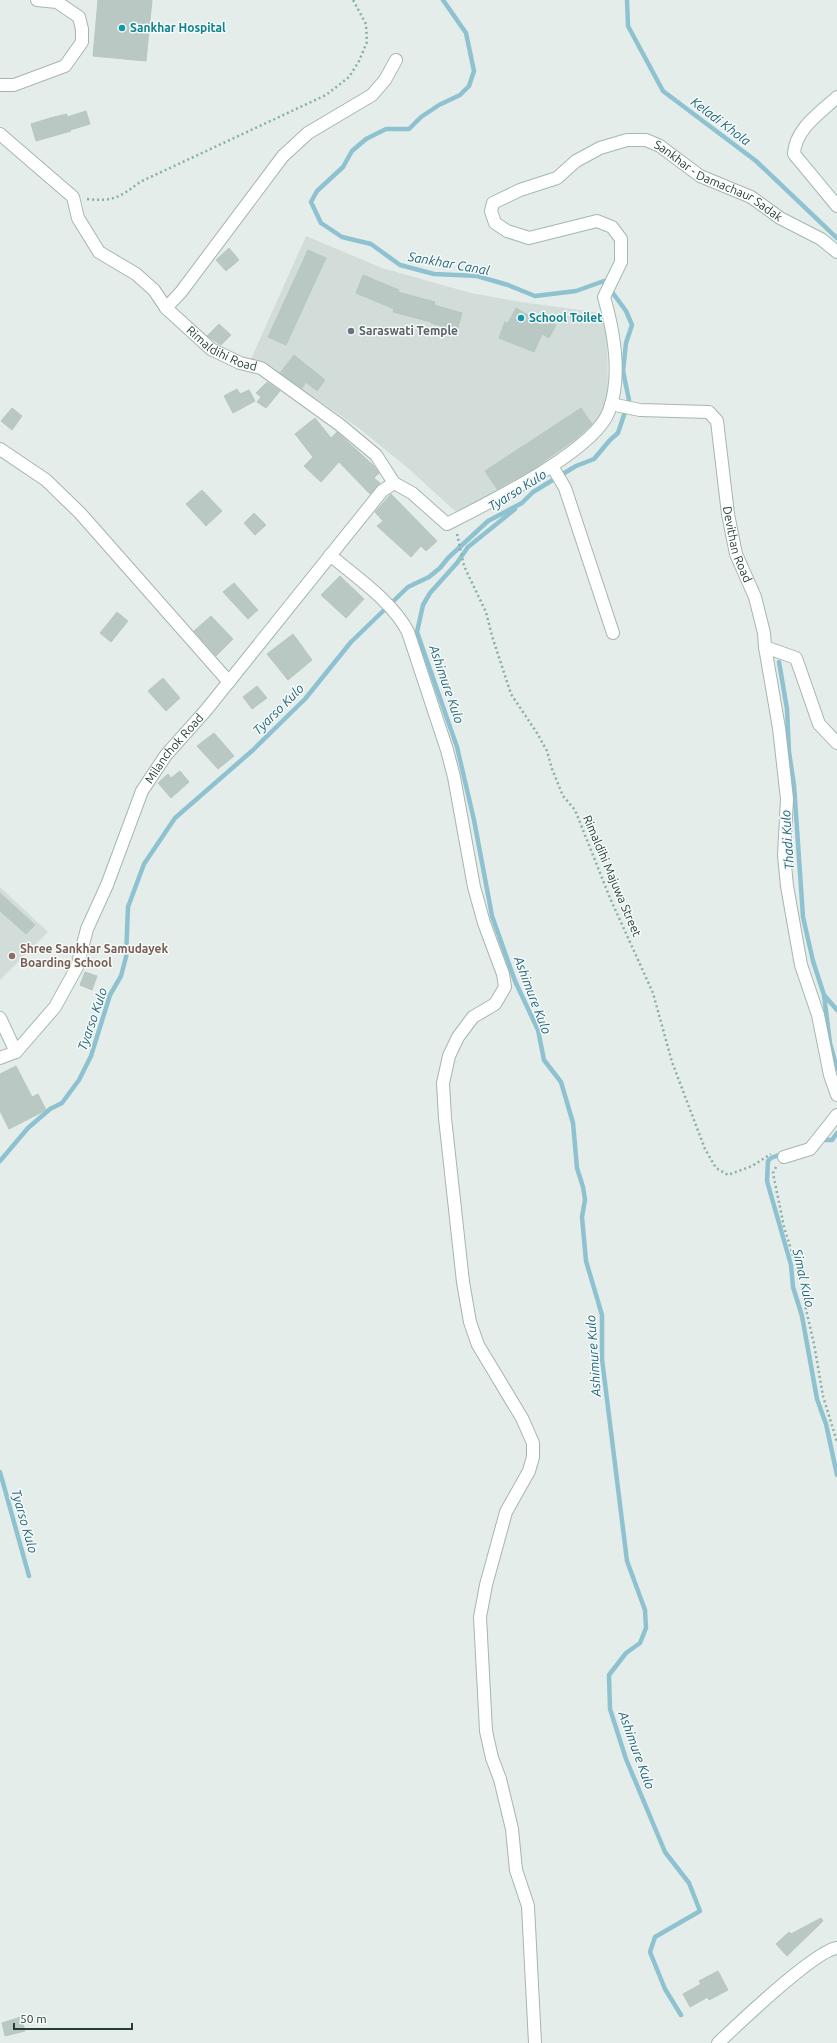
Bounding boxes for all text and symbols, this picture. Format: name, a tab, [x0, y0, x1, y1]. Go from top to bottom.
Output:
place label: Sankhar Hospital	[130, 21, 226, 34]
marker: Sankhar Hospital	[117, 23, 127, 33]
water label: Keladi Khola	[688, 94, 754, 148]
street label: Sankhar - Damachaur Sadak	[653, 137, 785, 224]
water label: Sankhar Canal	[406, 249, 491, 277]
place label: School Toilet	[529, 311, 602, 324]
marker: School Toilet	[516, 313, 526, 323]
street label: Rimaldihi Road	[184, 323, 258, 373]
place label: Saraswati Temple	[359, 324, 458, 337]
marker: Saraswati Temple	[346, 326, 356, 336]
water label: Tyarso Kulo	[485, 467, 549, 513]
street label: Devithan Road	[721, 505, 755, 584]
water label: Ashimure Kulo	[427, 642, 467, 725]
water label: Tyarso Kulo	[250, 681, 306, 737]
street label: Milanchok Road	[142, 711, 206, 786]
water label: Thadi Kulo	[778, 810, 796, 870]
street label: Rimaldihi Majuwa Street	[581, 813, 644, 939]
place label: Shree Sankhar Samudayek Boarding School	[20, 942, 168, 969]
marker: Shree Sankhar Samudayek Boarding School	[7, 951, 17, 961]
water label: Ashimure Kulo	[511, 953, 554, 1036]
water label: Tyarso Kulo	[75, 986, 109, 1052]
water label: Simal Kulo	[790, 1246, 818, 1309]
water label: Ashimure Kulo	[583, 1315, 603, 1398]
water label: Tyarso Kulo	[9, 1488, 41, 1554]
water label: Ashimure Kulo	[616, 1708, 658, 1791]
scale bar	[14, 2005, 132, 2031]
text: 50 m	[20, 2012, 47, 2025]

